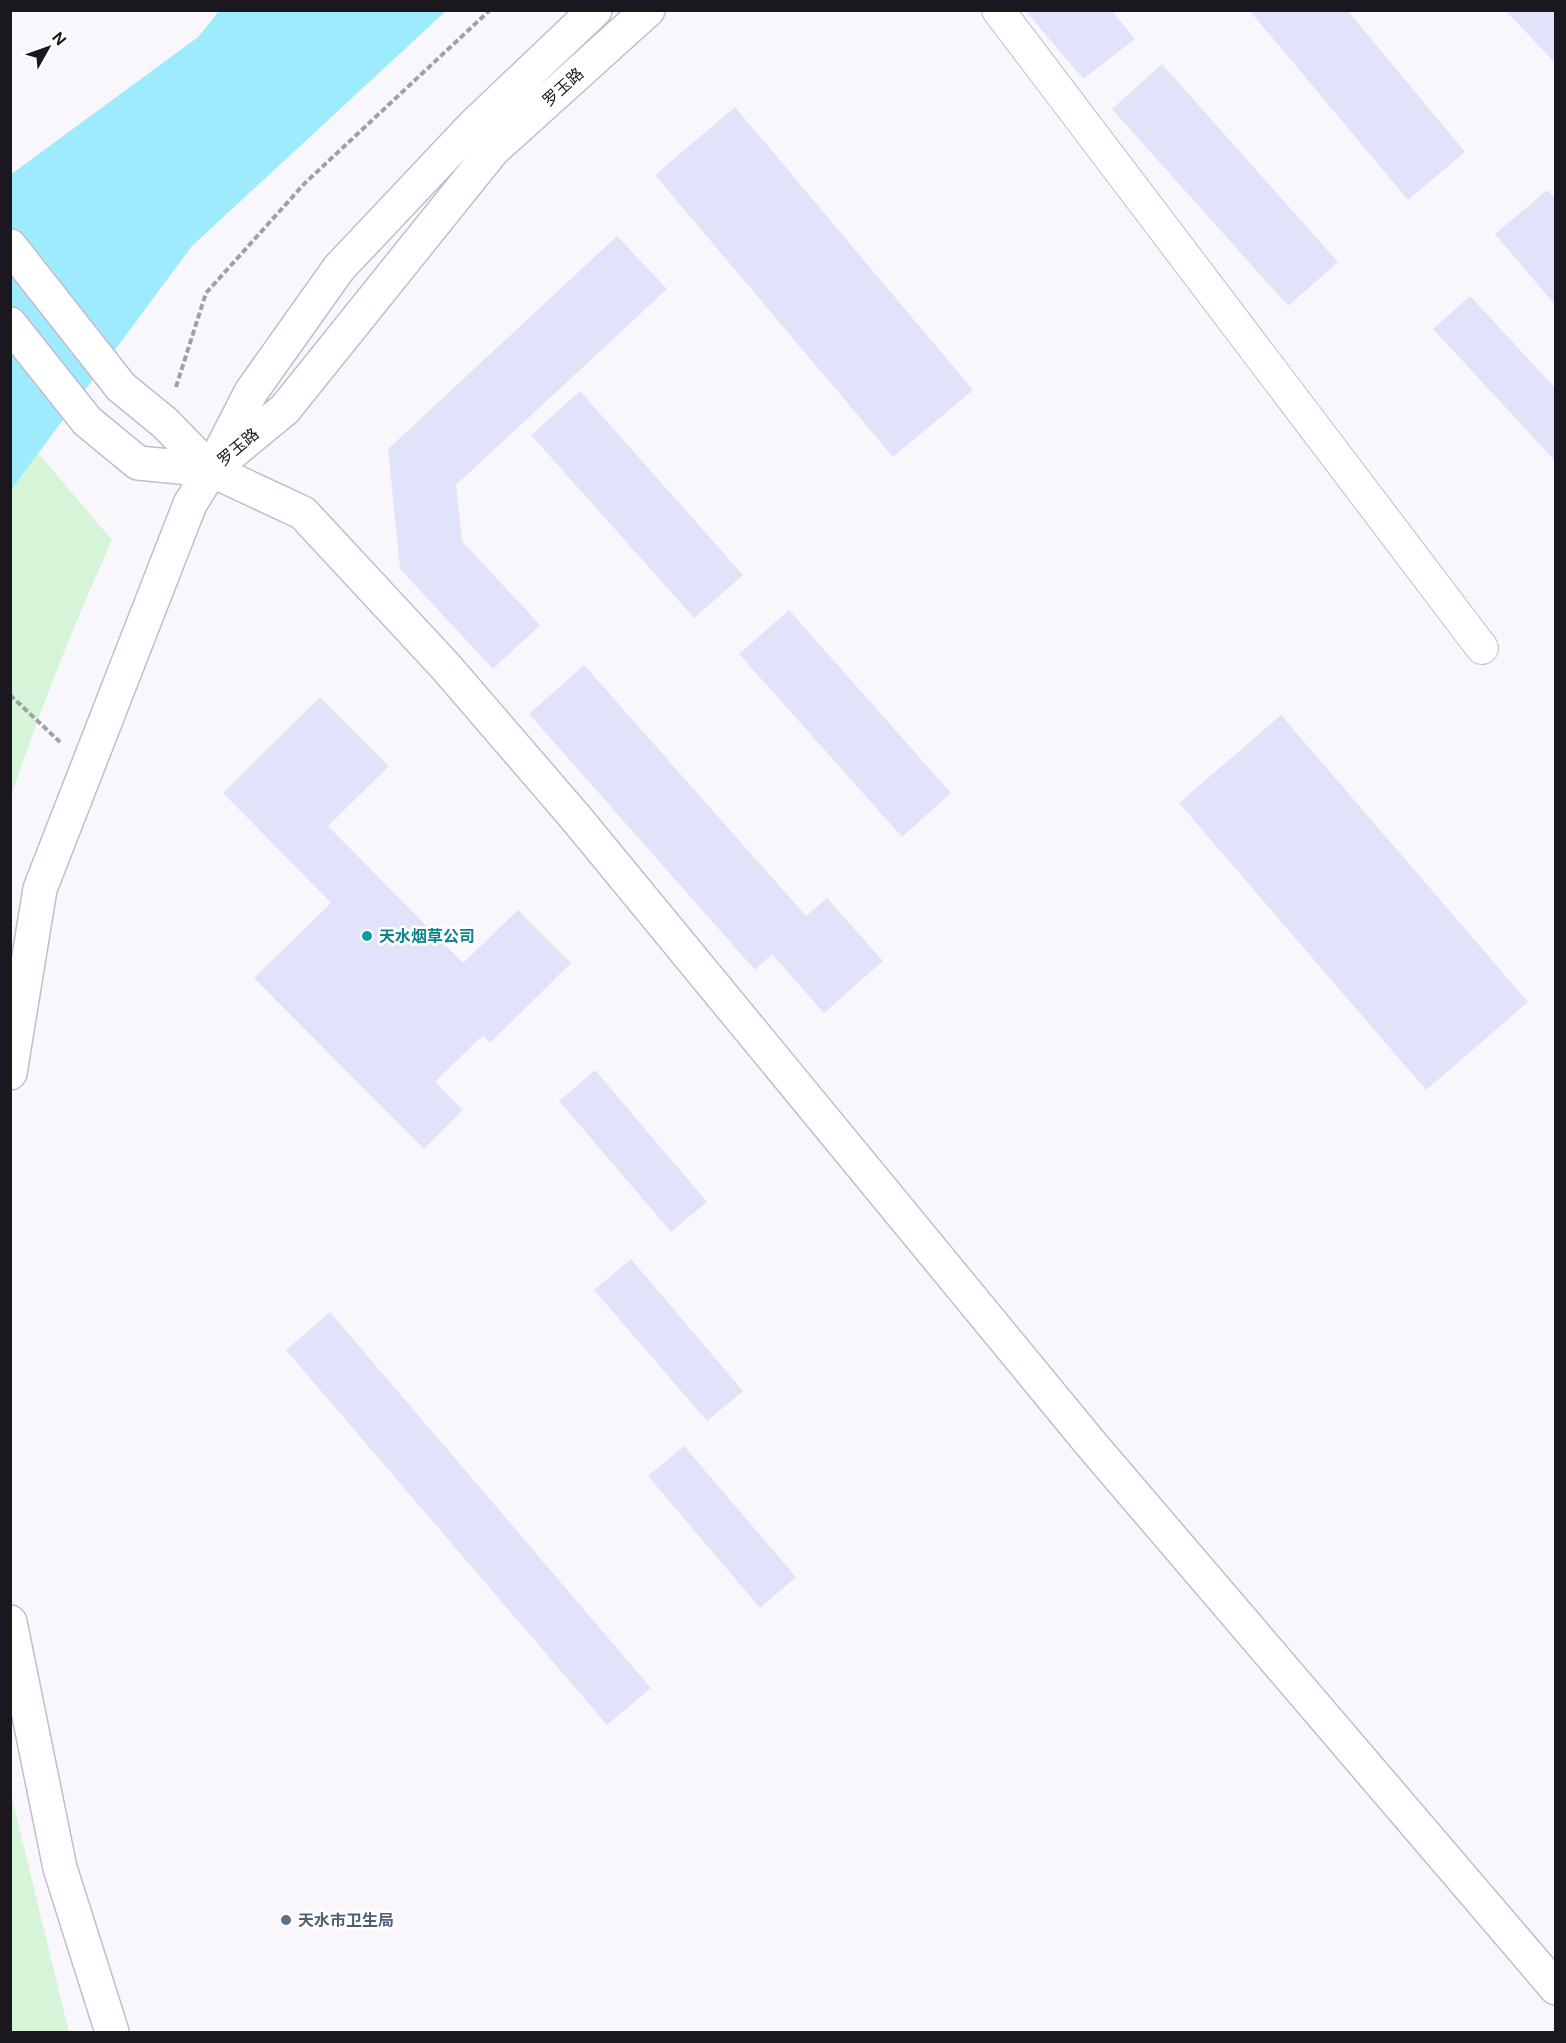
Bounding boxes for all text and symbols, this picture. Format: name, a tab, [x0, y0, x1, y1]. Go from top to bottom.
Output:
north arrow	[18, 18, 78, 78]
text: N	[47, 27, 71, 50]
street label: 罗玉路	[538, 63, 588, 111]
street label: 罗玉路	[213, 424, 263, 470]
place label: 天水烟草公司	[379, 926, 475, 947]
marker: 天水烟草公司	[360, 929, 374, 943]
place label: 天水市卫生局	[298, 1910, 394, 1931]
marker: 天水市卫生局	[279, 1913, 293, 1927]

